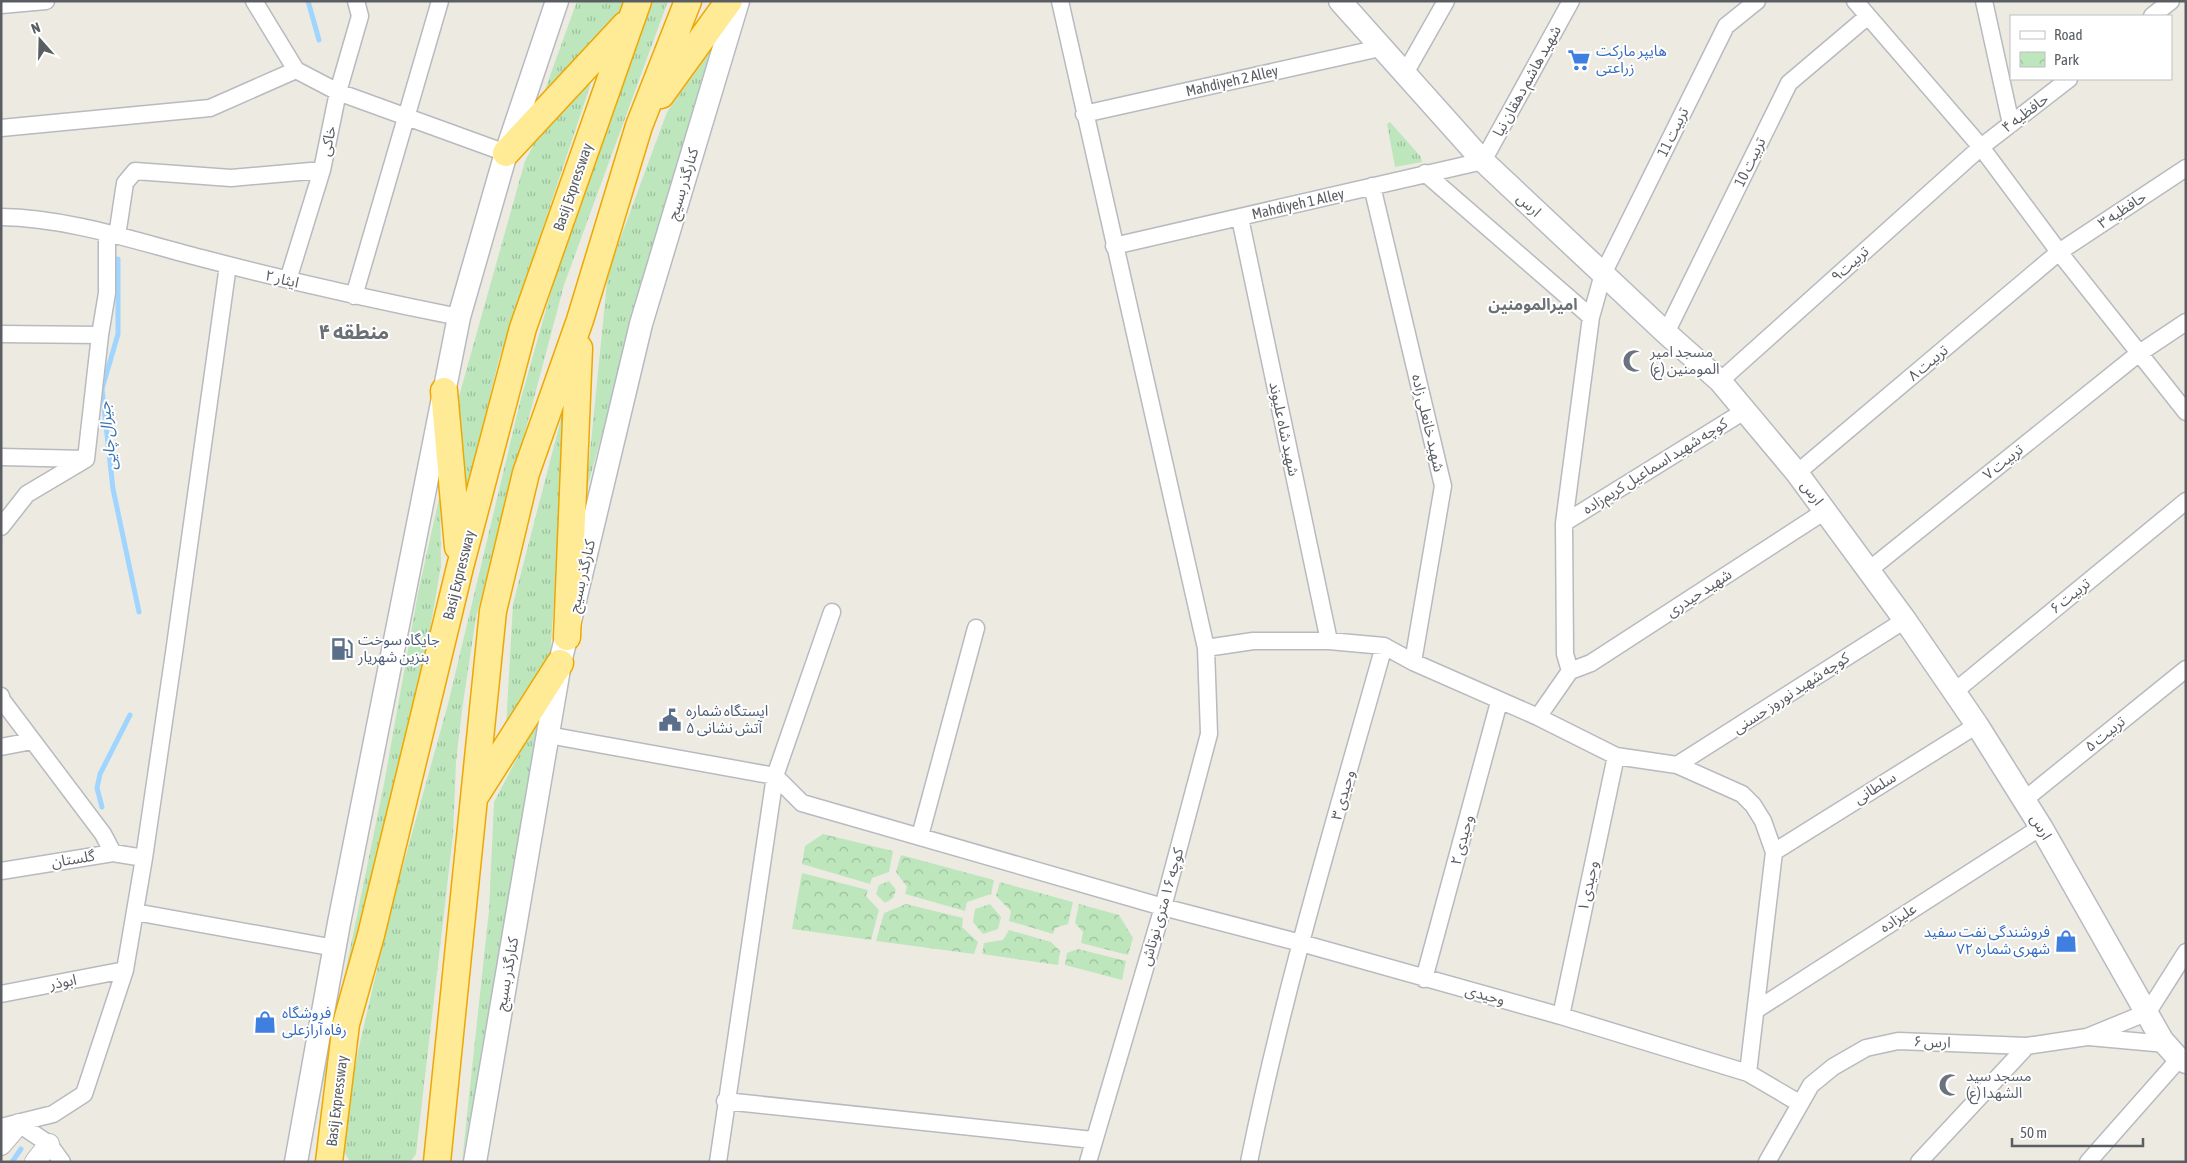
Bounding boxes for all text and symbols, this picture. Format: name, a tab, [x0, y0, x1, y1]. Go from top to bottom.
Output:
north arrow	[15, 15, 65, 65]
legend	[2010, 15, 2172, 80]
text: N	[29, 19, 42, 37]
street label: شهید هاشم دهقان نیا	[1489, 22, 1567, 141]
text: Road	[2054, 26, 2083, 43]
place label: هایپر مارکت زراعتی	[1596, 42, 1667, 77]
supermarket icon: هایپر مارکت زراعتی	[1566, 47, 1592, 73]
text: Park	[2054, 51, 2079, 68]
street label: Mahdiyeh 2 Alley	[1184, 62, 1280, 99]
street label: حافظیه ۴	[1998, 89, 2052, 136]
street label: تربیت 11	[1653, 105, 1693, 159]
street label: خاکی	[316, 124, 340, 158]
street label: تربیت 10	[1730, 135, 1770, 189]
street label: Basij Expressway	[550, 141, 595, 233]
street label: کنارگذر بسیج	[664, 145, 706, 223]
street label: Mahdiyeh 1 Alley	[1250, 185, 1346, 222]
street label: حافظیه ۳	[2094, 188, 2149, 232]
street label: ارس	[1513, 189, 1545, 221]
street label: تربیت۹	[1827, 242, 1873, 286]
street label: ایثار ۲	[263, 266, 301, 292]
district label: امیرالمومنین	[1488, 295, 1578, 314]
district label: منطقه ۴	[319, 320, 389, 343]
street label: تربیت ۸	[1904, 341, 1952, 385]
place label: مسجد امیر المومنین (ع)	[1649, 343, 1720, 381]
mosque icon: مسجد امیر المومنین (ع)	[1621, 348, 1647, 374]
street label: شهید خانعلی زاده	[1408, 372, 1448, 474]
street label: شهید شاه علیوند	[1265, 380, 1303, 478]
water label: جیرال چایی	[94, 400, 122, 471]
street label: کوچه شهید اسماعیل کریم‌زاده	[1579, 414, 1733, 520]
street label: تربیت ۷	[1979, 440, 2027, 484]
street label: ارس	[1797, 477, 1827, 509]
street label: Basij Expressway	[439, 528, 478, 621]
street label: کنارگذر بسیج	[565, 537, 602, 615]
street label: شهید حیدری	[1663, 565, 1735, 621]
street label: تربیت ۶	[2046, 574, 2094, 618]
place label: جایگاه سوخت بنزین شهریار	[357, 631, 440, 666]
fuel station icon: جایگاه سوخت بنزین شهریار	[329, 636, 355, 662]
street label: کوچه شهید نوروز حسنی	[1729, 648, 1854, 738]
place label: ایستگاه شماره ۵ آتش نشانی	[686, 702, 768, 737]
public building icon: ایستگاه شماره ۵ آتش نشانی	[657, 707, 683, 733]
street label: تربیت ۵	[2081, 712, 2129, 756]
street label: وحیدی ۳	[1327, 768, 1359, 822]
street label: سلطانی	[1851, 768, 1900, 808]
street label: ارس	[2026, 811, 2056, 843]
street label: وحیدی ۲	[1447, 813, 1477, 867]
street label: کوچه ۱۶ متری نوتاش	[1137, 845, 1189, 968]
street label: گلستان	[50, 847, 97, 871]
street label: وحیدی ۱	[1574, 859, 1602, 913]
street label: علیزاده	[1876, 899, 1920, 936]
place label: فروشندگی نفت سفید شهری شماره ۷۲	[1924, 923, 2050, 958]
shop icon: فروشندگی نفت سفید شهری شماره ۷۲	[2053, 928, 2079, 954]
street label: کنارگذر بسیج	[492, 935, 525, 1013]
street label: ابوذر	[47, 971, 78, 994]
street label: وحیدی	[1463, 981, 1507, 1009]
place label: فروشگاه رفاه آرازعلی	[282, 1004, 347, 1039]
shop icon: فروشگاه رفاه آرازعلی	[252, 1009, 278, 1035]
street label: ارس ۶	[1913, 1032, 1951, 1052]
street label: Basij Expressway	[322, 1054, 351, 1147]
place label: مسجد سید الشهدا (ع)	[1966, 1067, 2032, 1105]
mosque icon: مسجد سید الشهدا (ع)	[1937, 1072, 1963, 1098]
scale bar	[2012, 1116, 2143, 1148]
text: 50 m	[2020, 1124, 2047, 1141]

